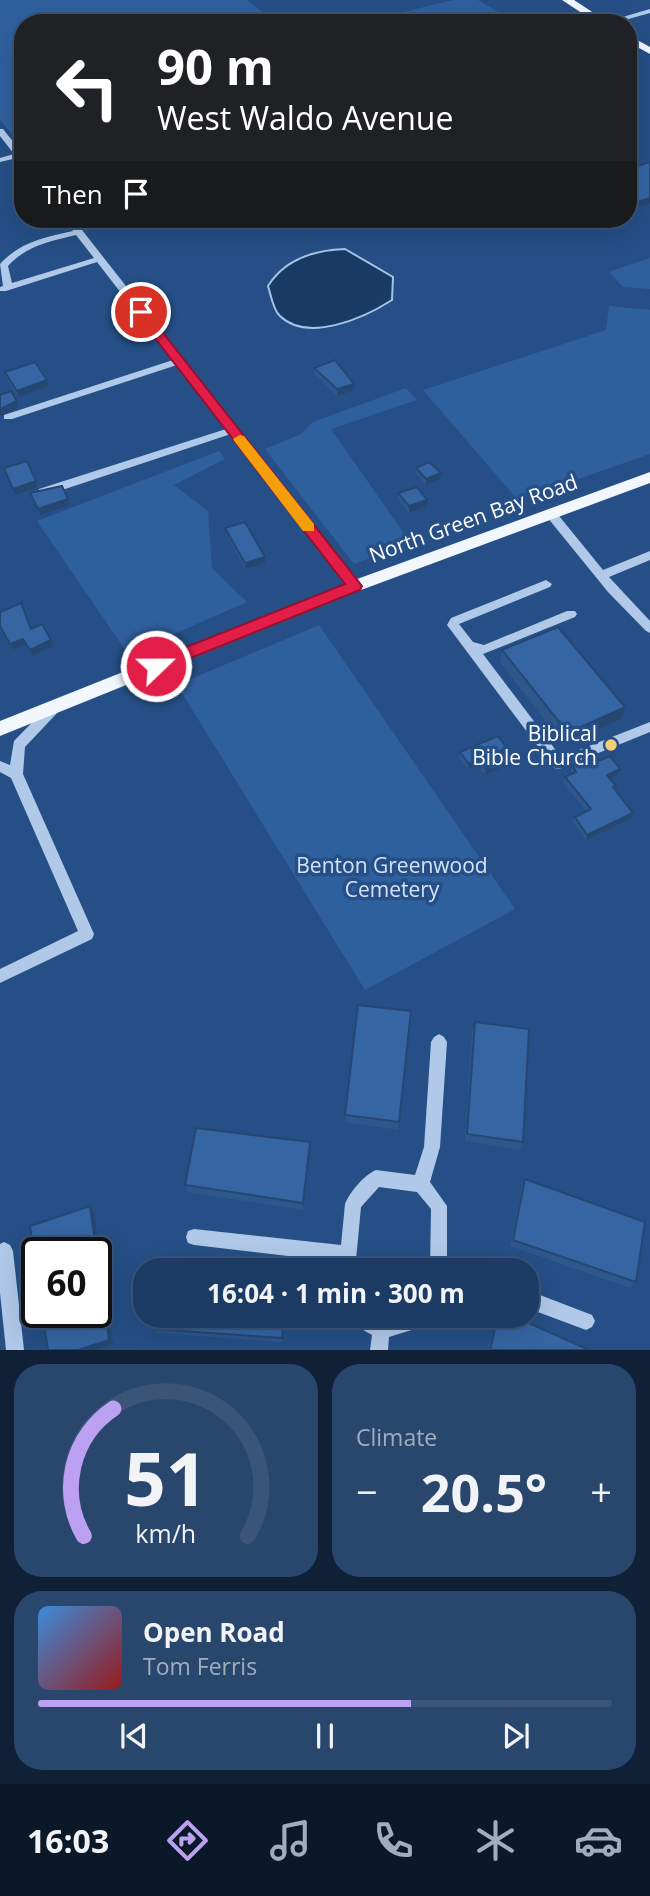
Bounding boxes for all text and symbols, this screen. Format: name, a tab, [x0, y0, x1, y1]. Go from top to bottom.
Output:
text: 90 m	[157, 33, 274, 99]
icon: left	[42, 42, 133, 133]
text: West Waldo Avenue	[157, 96, 453, 139]
icon: arrive	[117, 175, 155, 213]
text: Then	[42, 176, 103, 212]
pin	[111, 282, 171, 342]
icon: arrive	[122, 293, 160, 331]
street label: North Green Bay Road	[365, 467, 581, 569]
position arrow	[119, 629, 193, 703]
place label: Biblical Bible Church	[472, 719, 597, 771]
marker: Biblical Bible Church	[603, 737, 619, 753]
park label: Benton Greenwood Cemetery	[296, 851, 488, 903]
speed limit sign: 60	[21, 1237, 112, 1328]
text: 16:04 · 1 min · 300 m	[207, 1275, 465, 1311]
text: Climate	[356, 1421, 437, 1453]
text: 51	[124, 1429, 208, 1528]
text: 20.5°	[421, 1456, 547, 1527]
text: −	[356, 1465, 378, 1517]
text: +	[590, 1465, 612, 1517]
text: km/h	[136, 1516, 196, 1550]
text: Open Road	[143, 1614, 285, 1650]
text: Tom Ferris	[143, 1650, 257, 1682]
icon: previous	[115, 1717, 153, 1755]
icon: pause	[306, 1717, 344, 1755]
icon: next	[497, 1717, 535, 1755]
icon: directions	[163, 1816, 212, 1865]
icon: music	[266, 1816, 315, 1865]
icon: phone	[369, 1816, 418, 1865]
icon: climate	[471, 1816, 520, 1865]
icon: car	[574, 1816, 623, 1865]
text: 16:03	[27, 1819, 109, 1862]

